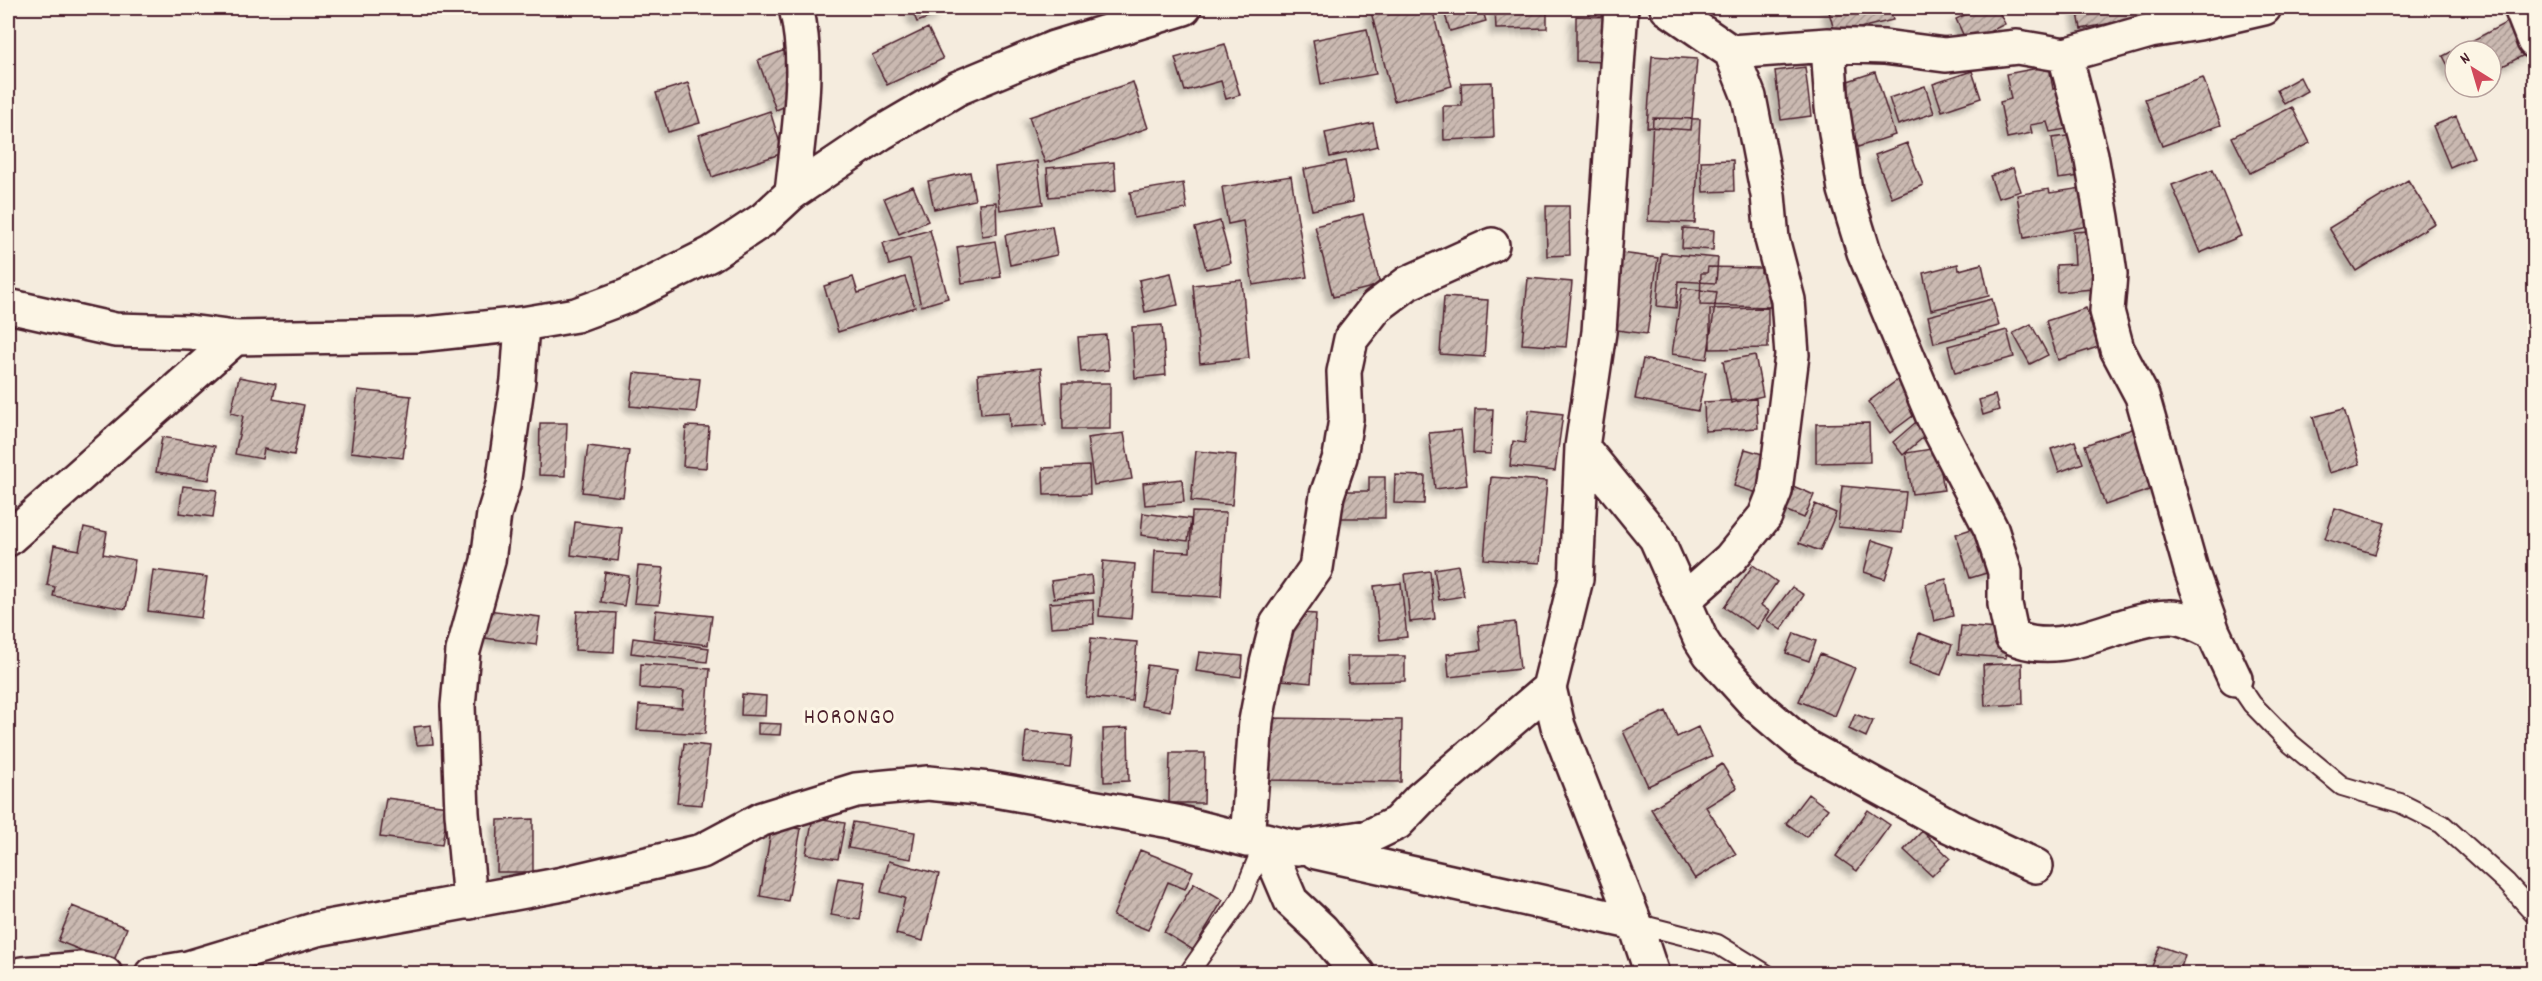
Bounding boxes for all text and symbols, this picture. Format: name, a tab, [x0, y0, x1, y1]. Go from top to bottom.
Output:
north arrow	[2443, 39, 2503, 99]
text: N	[2455, 47, 2476, 71]
district label: HORONGO	[804, 703, 896, 734]

